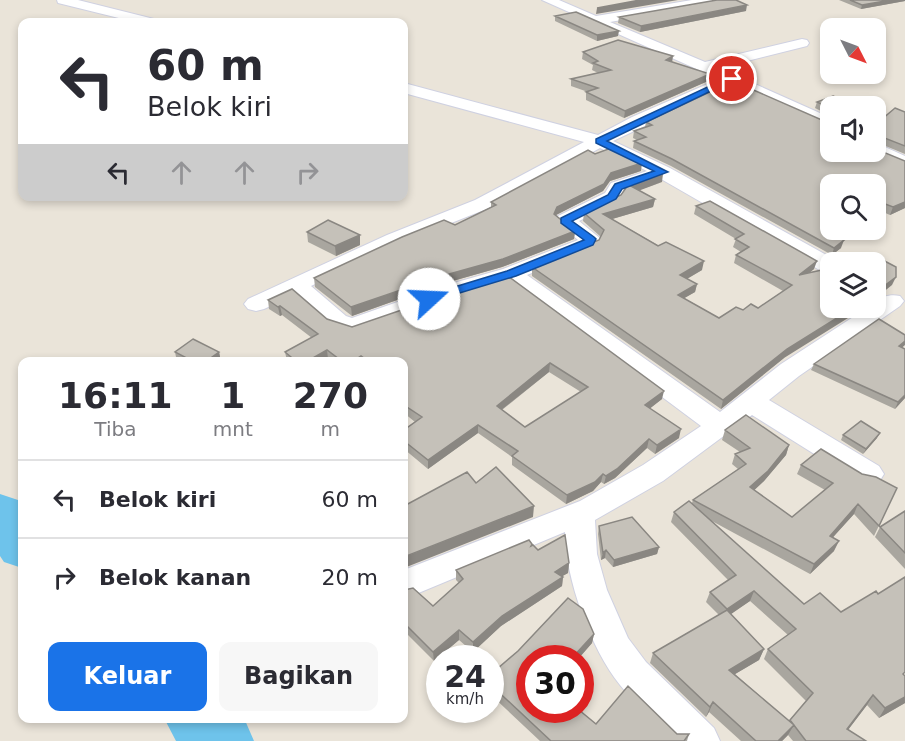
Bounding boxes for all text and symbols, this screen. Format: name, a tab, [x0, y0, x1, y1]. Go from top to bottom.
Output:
north arrow	[820, 18, 886, 84]
map controls	[820, 18, 886, 318]
text: 60 m	[147, 41, 264, 90]
icon: left	[48, 42, 126, 120]
pin	[706, 53, 757, 104]
icon: arrive	[715, 62, 748, 95]
text: Belok kiri	[147, 91, 272, 122]
button: sound	[820, 96, 886, 162]
icon: left	[102, 156, 135, 189]
icon: ahead	[165, 156, 198, 189]
icon: ahead	[228, 156, 261, 189]
icon: right	[291, 156, 324, 189]
button: search	[820, 174, 886, 240]
button: layers	[820, 252, 886, 318]
position arrow	[397, 267, 461, 331]
text: 16:11	[58, 375, 173, 416]
text: 1	[220, 375, 245, 416]
text: 270	[293, 375, 368, 416]
text: Tiba	[94, 417, 136, 441]
text: mnt	[213, 417, 253, 441]
text: m	[321, 417, 340, 441]
icon: left	[48, 483, 81, 516]
text: Belok kiri	[99, 487, 216, 512]
text: 60 m	[322, 487, 378, 512]
icon: right	[48, 561, 81, 594]
text: Belok kanan	[99, 565, 251, 590]
text: 20 m	[322, 565, 378, 590]
button: Keluar	[48, 642, 207, 711]
button: Bagikan	[219, 642, 378, 711]
speed limit sign: 30	[516, 645, 594, 723]
text: 24	[444, 659, 486, 694]
text: km/h	[446, 690, 484, 708]

